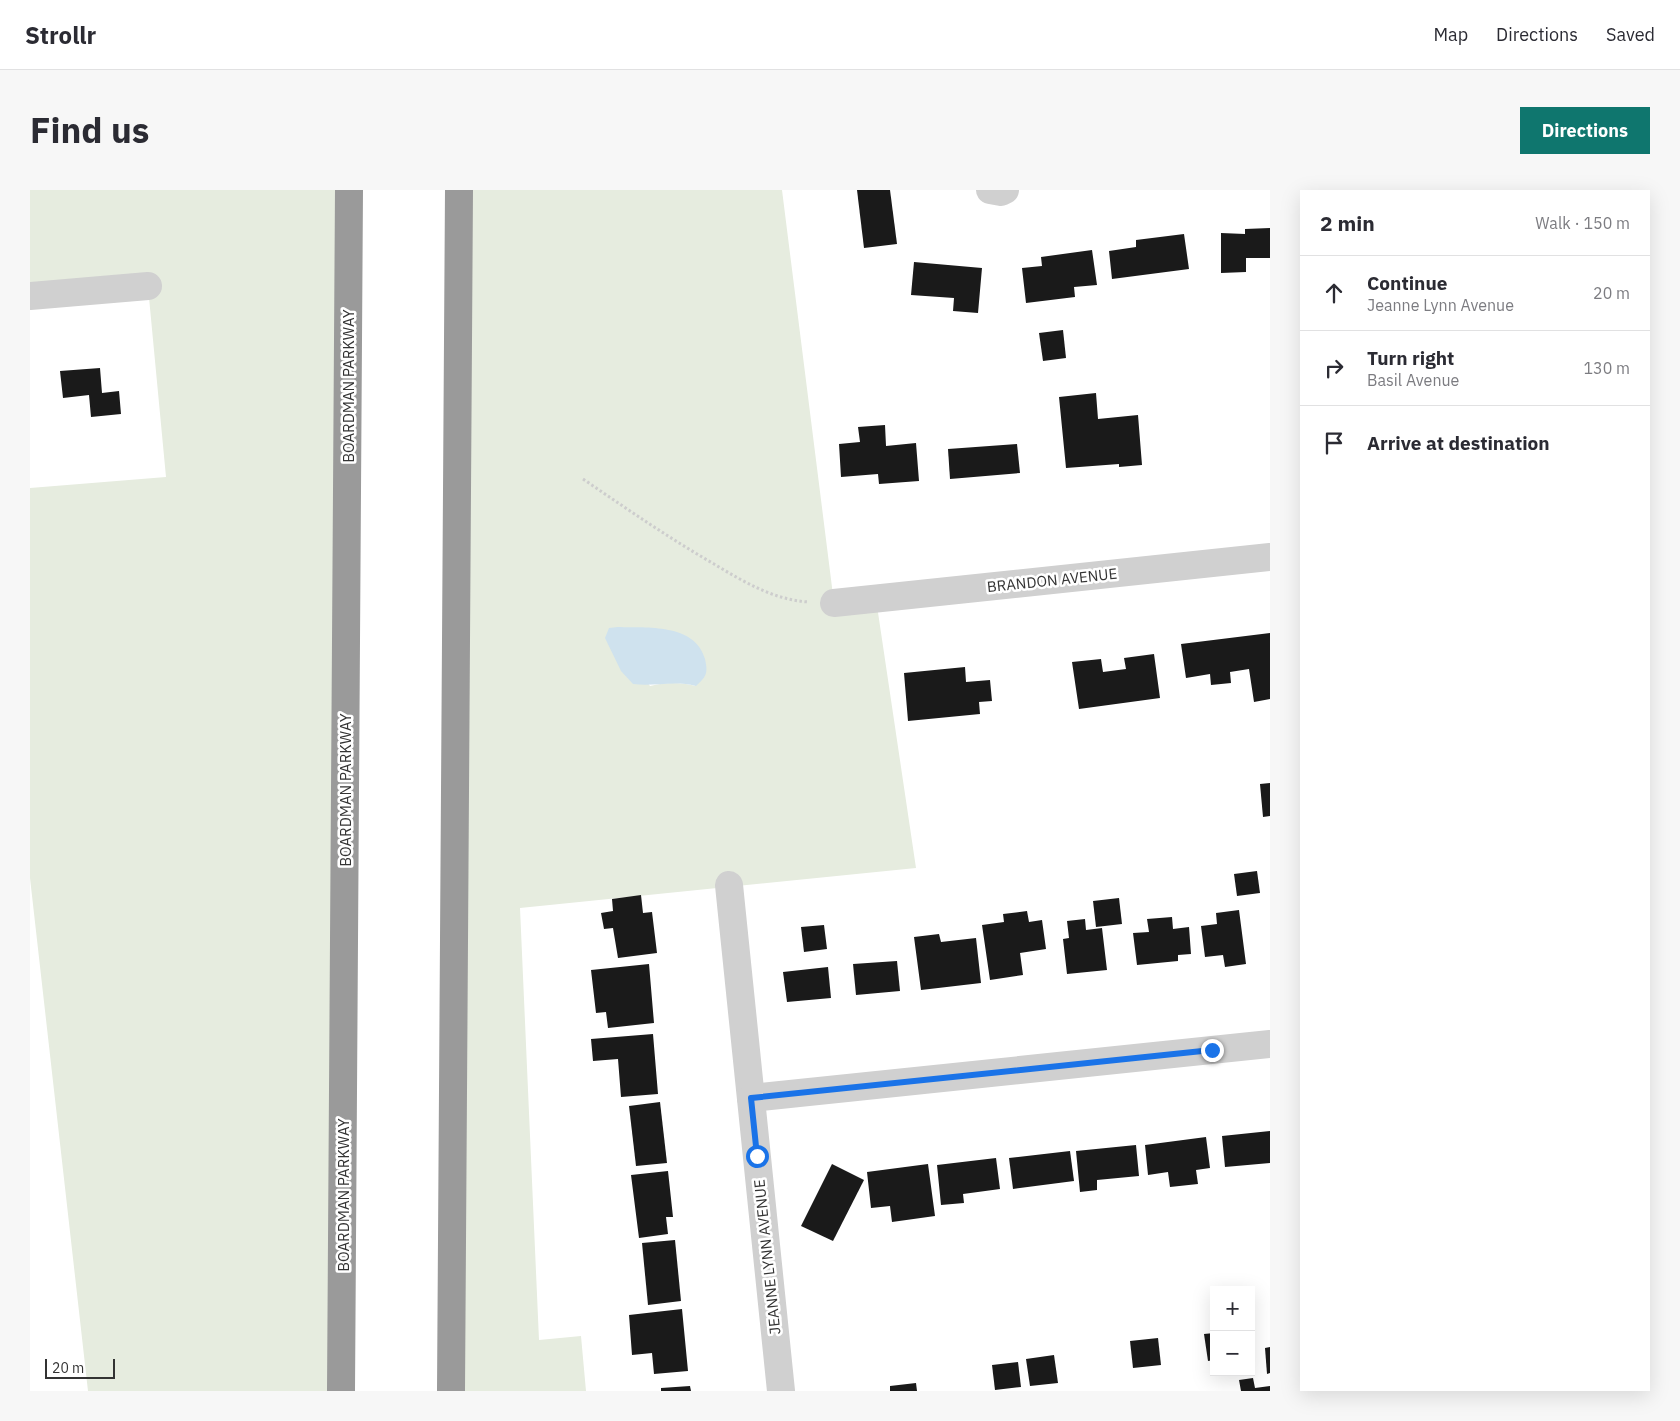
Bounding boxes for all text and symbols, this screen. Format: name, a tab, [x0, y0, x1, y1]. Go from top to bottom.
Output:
text: Strollr	[25, 19, 96, 51]
text: Map	[1433, 23, 1468, 46]
text: Directions	[1496, 23, 1578, 46]
text: Saved	[1606, 23, 1655, 46]
text: Find us	[30, 107, 149, 153]
button: Directions	[1520, 107, 1650, 154]
text: 2 min	[1320, 209, 1375, 237]
text: Walk · 150 m	[1535, 213, 1630, 233]
text: Continue	[1367, 271, 1447, 295]
icon: ahead	[1320, 279, 1348, 307]
text: 20 m	[1593, 283, 1630, 303]
text: Jeanne Lynn Avenue	[1367, 295, 1514, 315]
street label: BOARDMAN PARKWAY	[339, 309, 358, 463]
text: Turn right	[1367, 346, 1454, 370]
icon: right	[1320, 354, 1348, 382]
text: 130 m	[1583, 358, 1630, 378]
text: Basil Avenue	[1367, 370, 1459, 390]
icon: arrive	[1320, 429, 1348, 457]
text: Arrive at destination	[1367, 431, 1550, 455]
street label: BRANDON AVENUE	[986, 564, 1118, 596]
street label: BOARDMAN PARKWAY	[336, 713, 355, 867]
route end	[1201, 1039, 1224, 1062]
street label: BOARDMAN PARKWAY	[334, 1118, 353, 1272]
route start	[746, 1145, 769, 1168]
street label: JEANNE LYNN AVENUE	[749, 1178, 785, 1336]
map controls	[1210, 1286, 1255, 1376]
button: +	[1210, 1286, 1255, 1331]
button: −	[1210, 1331, 1255, 1376]
scale bar	[45, 1356, 115, 1379]
text: 20 m	[52, 1359, 84, 1377]

